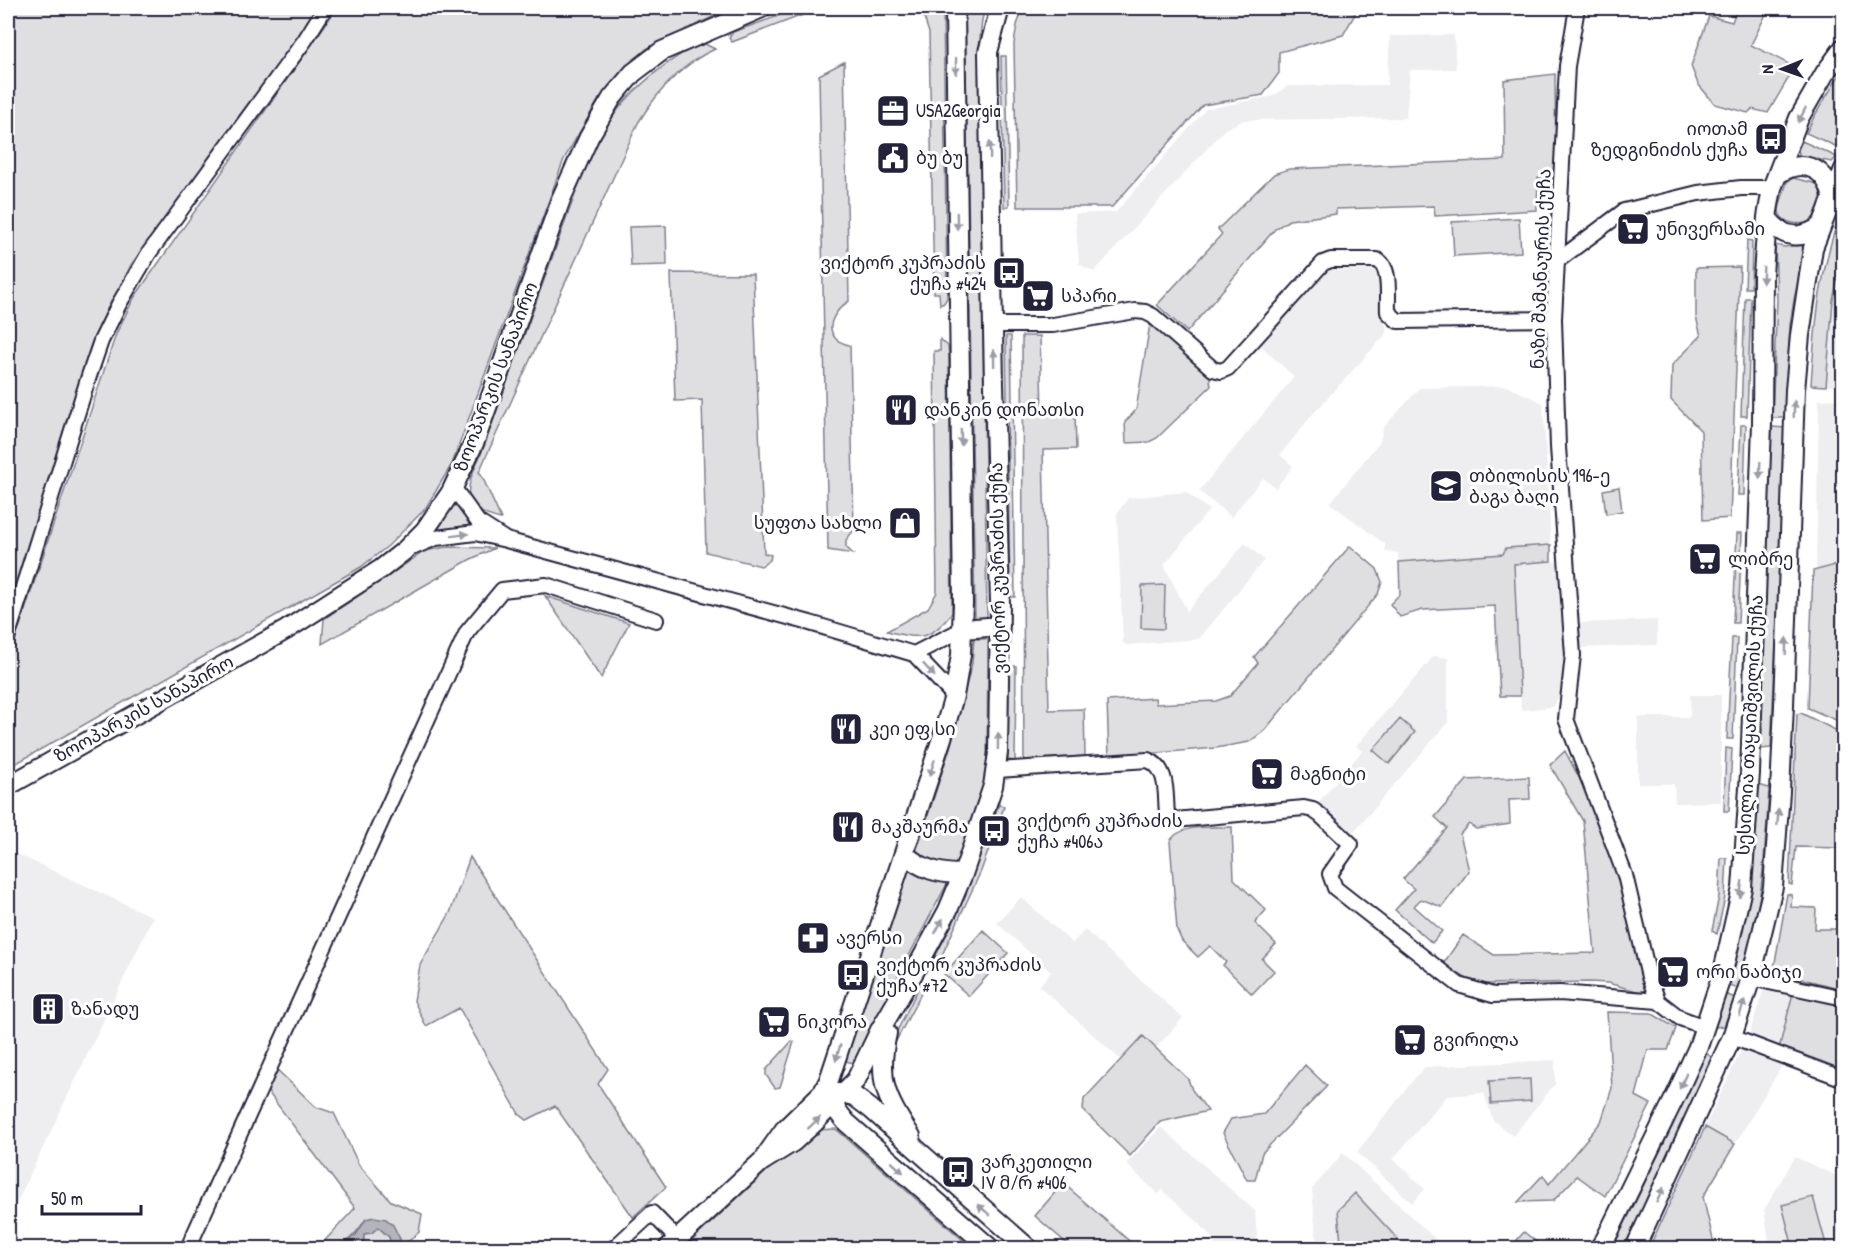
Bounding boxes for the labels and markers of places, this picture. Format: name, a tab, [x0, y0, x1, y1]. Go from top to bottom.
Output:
office icon: USA2Georgia	[875, 93, 911, 129]
place label: USA2Georgia	[916, 98, 1000, 123]
place label: იოთამ ზედგინიძის ქუჩა	[1591, 116, 1748, 162]
bus stop icon: იოთამ ზედგინიძის ქუჩა	[1753, 121, 1789, 157]
public building icon: ბუ ბუ	[875, 140, 911, 176]
place label: ბუ ბუ	[916, 145, 963, 170]
supermarket icon: უნივერსამი	[1615, 211, 1651, 247]
place label: უნივერსამი	[1656, 216, 1765, 241]
place label: ვიქტორ კუპრაძის ქუჩა #424	[820, 250, 986, 296]
bus stop icon: ვიქტორ კუპრაძის ქუჩა #424	[991, 255, 1027, 291]
supermarket icon: სპარი	[1020, 278, 1056, 314]
place label: სპარი	[1061, 283, 1117, 308]
restaurant icon: დანკინ დონათსი	[883, 392, 919, 428]
place label: დანკინ დონათსი	[924, 397, 1084, 422]
place label: თბილისის 196-ე ბაგა ბაღი	[1469, 463, 1610, 509]
school or university icon: თბილისის 196-ე ბაგა ბაღი	[1428, 468, 1464, 504]
shop icon: სუფთა სახლი	[887, 505, 923, 541]
place label: სუფთა სახლი	[754, 510, 882, 535]
supermarket icon: ლიბრე	[1687, 541, 1723, 577]
place label: ლიბრე	[1728, 546, 1794, 571]
restaurant icon: კეი ეფ სი	[828, 711, 864, 747]
place label: კეი ეფ სი	[869, 716, 956, 741]
supermarket icon: მაგნიტი	[1249, 756, 1285, 792]
place label: მაგნიტი	[1290, 761, 1366, 786]
place label: ვიქტორ კუპრაძის ქუჩა #406ა	[1017, 808, 1183, 854]
restaurant icon: მაკშაურმა	[830, 809, 866, 845]
bus stop icon: ვიქტორ კუპრაძის ქუჩა #406ა	[976, 813, 1012, 849]
place label: მაკშაურმა	[871, 814, 968, 839]
pharmacy icon: ავერსი	[795, 920, 831, 956]
place label: ავერსი	[836, 925, 902, 950]
place label: ვიქტორ კუპრაძის ქუჩა #72	[876, 952, 1042, 998]
supermarket icon: ორი ნაბიჯი	[1655, 954, 1691, 990]
bus stop icon: ვიქტორ კუპრაძის ქუჩა #72	[835, 957, 871, 993]
place label: ორი ნაბიჯი	[1696, 959, 1802, 984]
building icon: ზანადუ	[30, 991, 66, 1027]
place label: ზანადუ	[71, 996, 139, 1021]
supermarket icon: ნიკორა	[756, 1004, 792, 1040]
place label: ნიკორა	[797, 1009, 867, 1034]
supermarket icon: გვირილა	[1392, 1022, 1428, 1058]
place label: გვირილა	[1433, 1027, 1519, 1052]
place label: ვარკეთილი IV მ/რ #406	[981, 1149, 1092, 1195]
bus stop icon: ვარკეთილი IV მ/რ #406	[940, 1154, 976, 1190]

